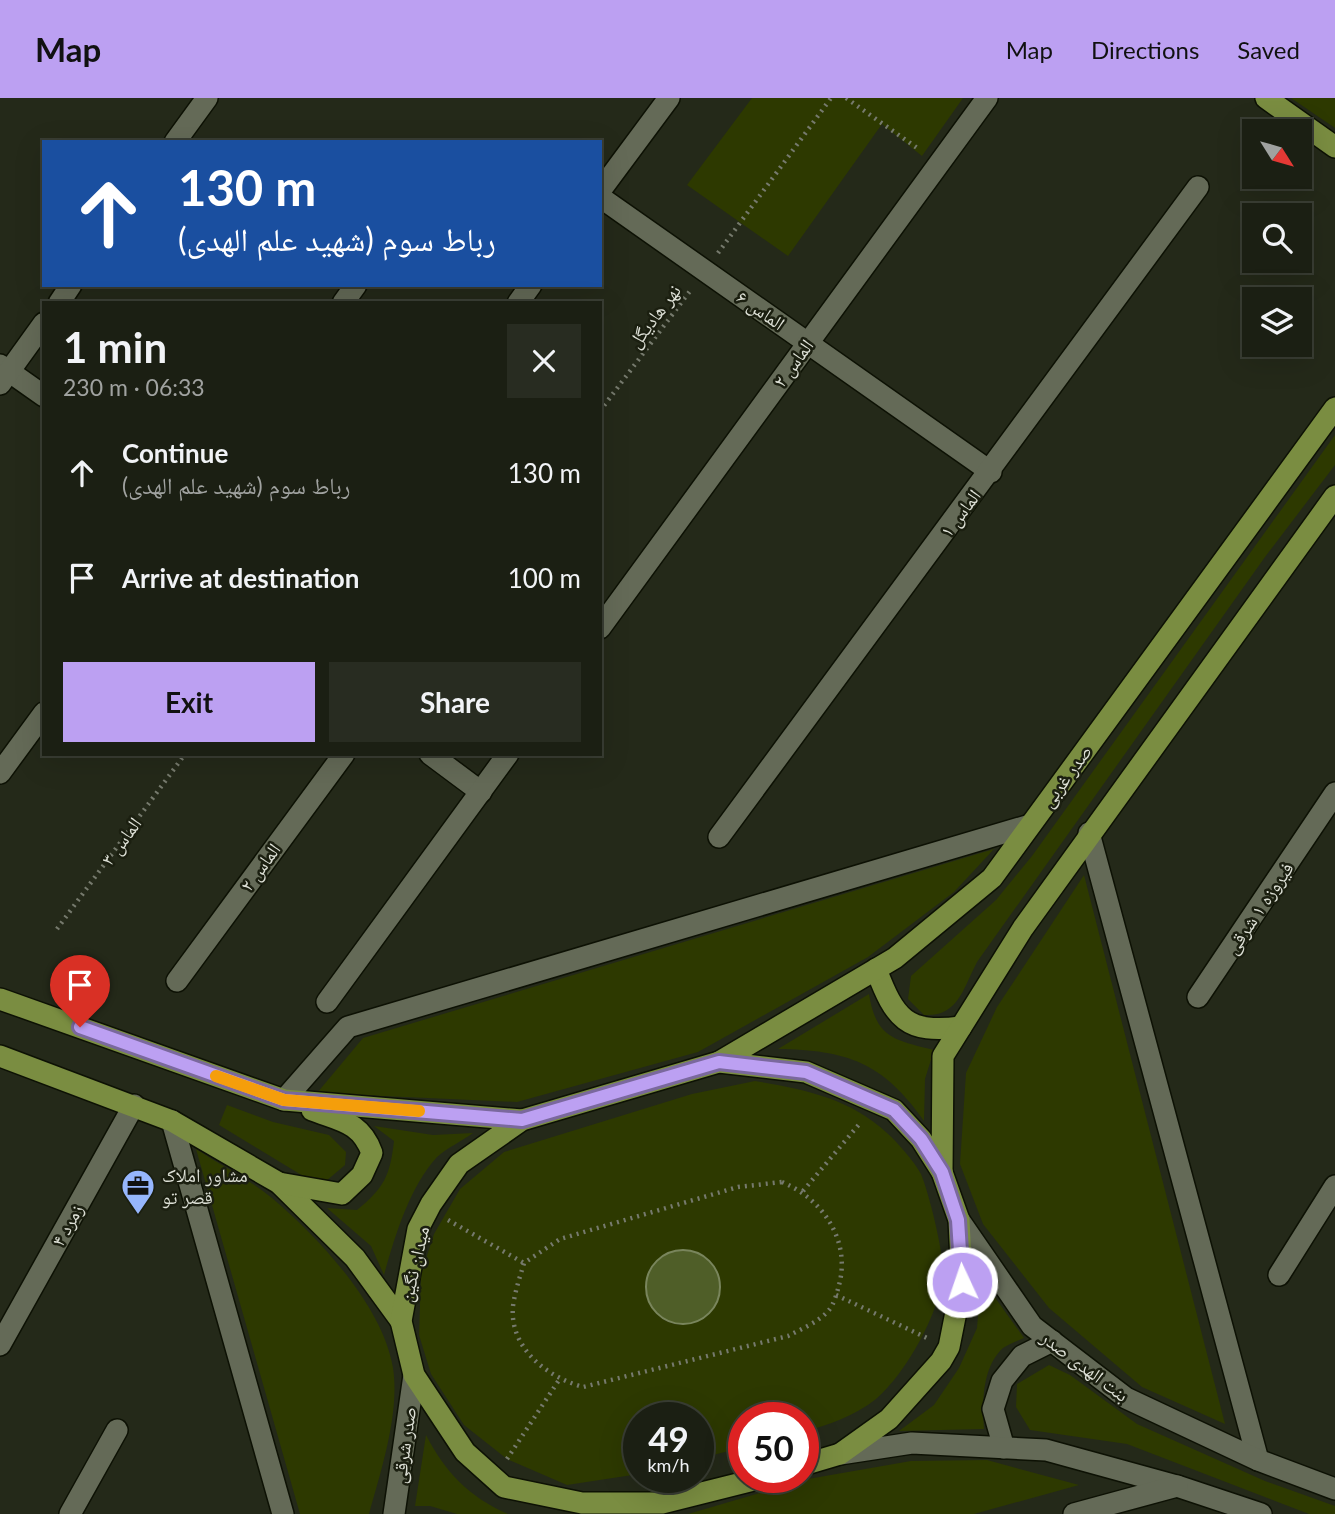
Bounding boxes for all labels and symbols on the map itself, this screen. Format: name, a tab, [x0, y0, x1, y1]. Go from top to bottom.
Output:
north arrow	[1242, 119, 1312, 189]
street label: نهر هادیگل	[622, 279, 686, 353]
street label: الماس ۶	[732, 285, 790, 335]
street label: الماس ۲	[767, 334, 819, 392]
street label: الماس ۱	[934, 484, 986, 542]
street label: صدر غربی	[1035, 740, 1097, 812]
street label: الماس ۳	[95, 812, 147, 870]
street label: الماس ۲	[234, 838, 286, 896]
street label: فیروزه ۱ شرقی	[1219, 857, 1299, 959]
pin	[50, 955, 110, 1027]
place label: مشاور املاک قصر تو	[162, 1163, 248, 1209]
office icon: مشاور املاک قصر تو	[119, 1167, 157, 1216]
street label: زمرد ۴	[46, 1200, 88, 1250]
street label: میدان نگین	[394, 1224, 434, 1304]
position arrow	[925, 1245, 999, 1319]
street label: بنت الهدی صدر	[1036, 1325, 1134, 1407]
speed limit sign: 50	[728, 1402, 819, 1493]
street label: صدر شرقی	[387, 1405, 421, 1485]

